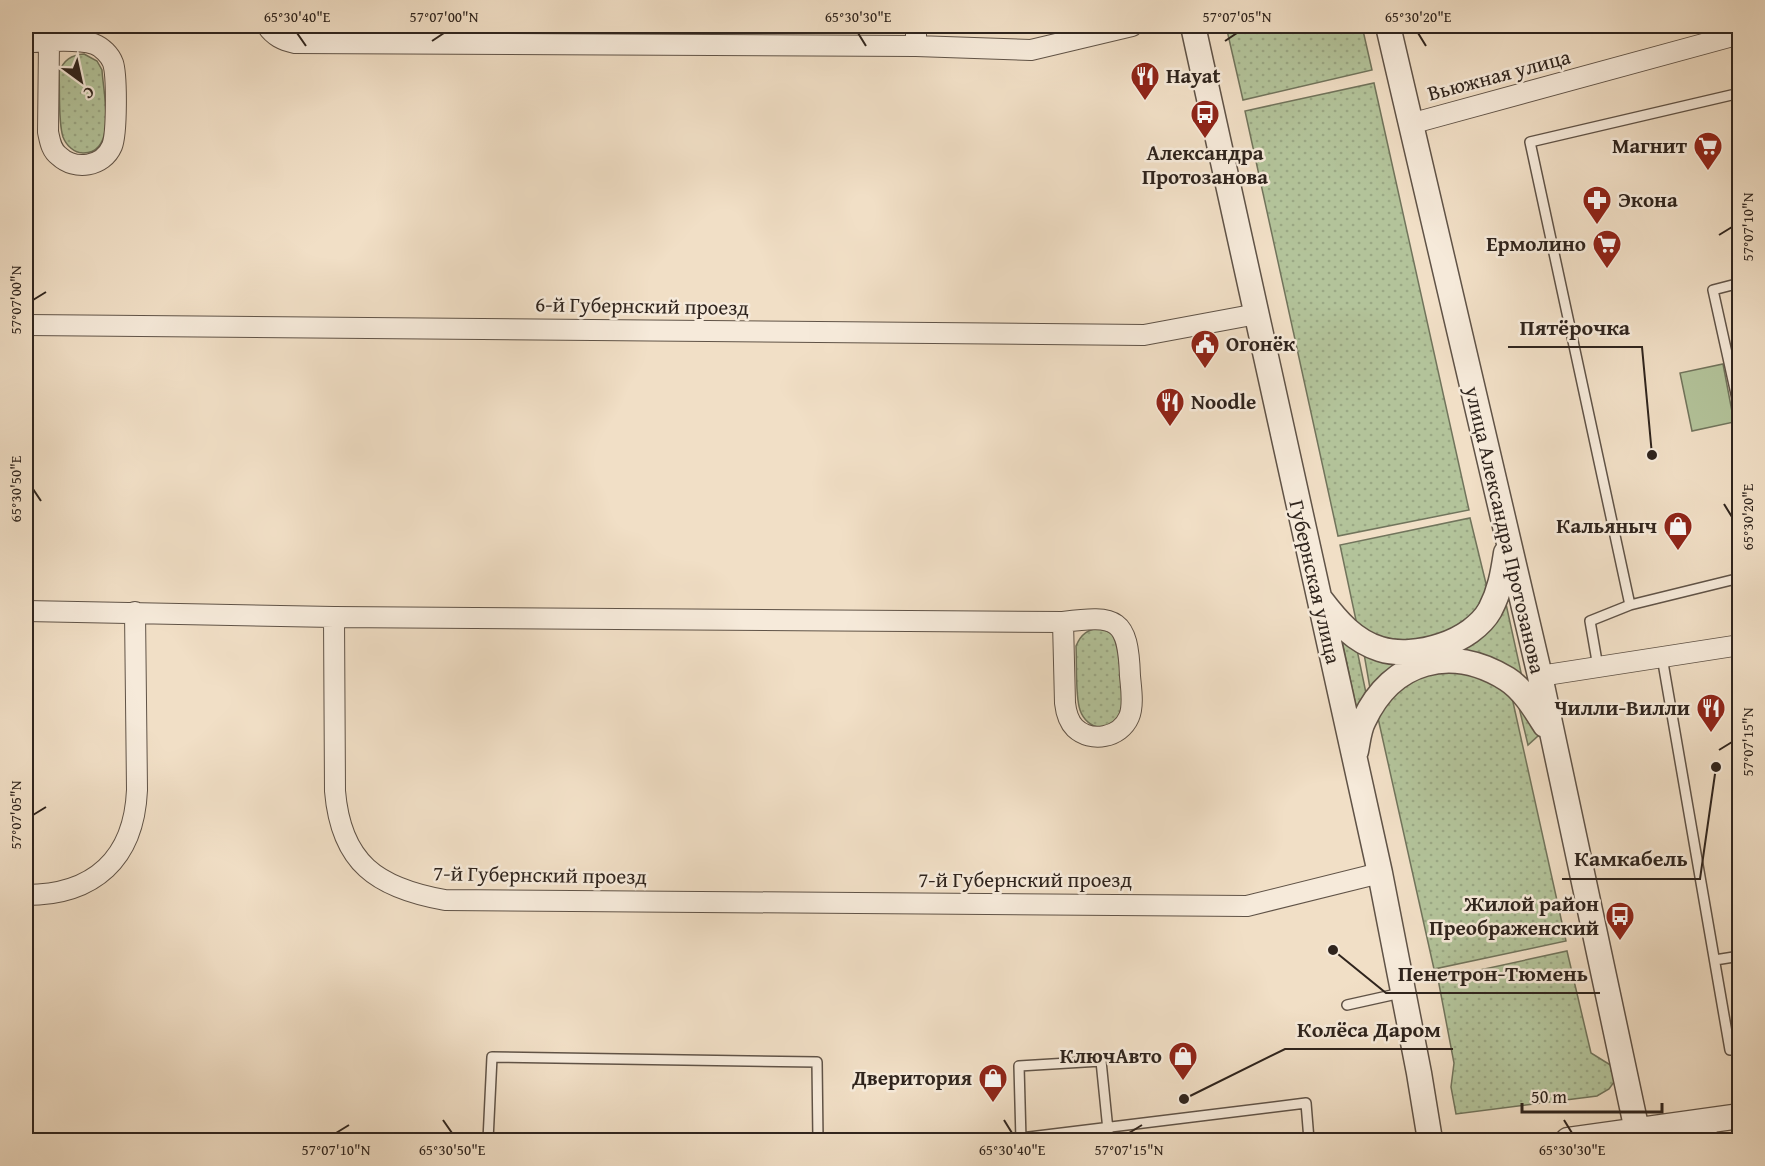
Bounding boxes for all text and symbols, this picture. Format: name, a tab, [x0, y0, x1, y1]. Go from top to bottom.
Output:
text: 65°30'40"E	[264, 6, 331, 27]
text: 57°07'00"N	[410, 6, 479, 27]
text: 65°30'30"E	[825, 6, 892, 27]
text: 57°07'05"N	[1203, 6, 1272, 27]
text: 65°30'20"E	[1385, 6, 1452, 27]
street label: Вьюжная улица	[1424, 41, 1574, 108]
north arrow	[51, 51, 111, 111]
restaurant icon: Hayat	[1129, 60, 1161, 102]
place label: Hayat	[1166, 60, 1221, 91]
text: С	[79, 81, 99, 106]
bus stop icon: Александра Протозанова	[1189, 98, 1221, 140]
place label: Магнит	[1612, 130, 1688, 161]
supermarket icon: Магнит	[1692, 130, 1724, 172]
place label: Александра Протозанова	[1142, 137, 1268, 192]
pharmacy icon: Экона	[1581, 184, 1613, 226]
place label: Экона	[1618, 184, 1678, 215]
text: 57°07'10"N	[1737, 192, 1758, 261]
place label: Ермолино	[1486, 228, 1586, 259]
supermarket icon: Ермолино	[1591, 228, 1623, 270]
text: 57°07'00"N	[5, 265, 26, 334]
street label: 6-й Губернский проезд	[535, 288, 750, 323]
callout: Пятёрочка	[1508, 307, 1642, 347]
text: Пятёрочка	[1520, 311, 1631, 343]
public building icon: Огонёк	[1189, 328, 1221, 370]
place label: Огонёк	[1226, 328, 1296, 359]
street label: улица Александра Протозанова	[1457, 382, 1554, 677]
restaurant icon: Noodle	[1154, 386, 1186, 428]
place label: Noodle	[1191, 386, 1256, 417]
text: 65°30'50"E	[5, 455, 26, 522]
text: 65°30'20"E	[1737, 483, 1758, 550]
street label: Губернская улица	[1282, 497, 1349, 667]
place label: Кальяныч	[1556, 510, 1657, 541]
shop icon: Кальяныч	[1662, 510, 1694, 552]
place label: Чилли-Вилли	[1554, 692, 1690, 723]
restaurant icon: Чилли-Вилли	[1695, 692, 1727, 734]
text: 57°07'15"N	[1737, 707, 1758, 776]
text: 57°07'05"N	[5, 780, 26, 849]
callout: Камкабель	[1562, 839, 1700, 879]
text: Камкабель	[1574, 842, 1688, 874]
street label: 7-й Губернский проезд	[433, 857, 648, 892]
street label: 7-й Губернский проезд	[918, 864, 1132, 895]
place label: Жилой район Преображенский	[1429, 888, 1599, 943]
bus stop icon: Жилой район Преображенский	[1604, 900, 1636, 942]
callout: Пенетрон-Тюмень	[1386, 953, 1600, 993]
text: Пенетрон-Тюмень	[1398, 957, 1588, 989]
callout: Колёса Даром	[1285, 1009, 1453, 1049]
text: Колёса Даром	[1297, 1013, 1441, 1045]
place label: КлючАвто	[1060, 1040, 1162, 1071]
shop icon: КлючАвто	[1167, 1040, 1199, 1082]
place label: Дверитория	[851, 1062, 972, 1093]
shop icon: Дверитория	[977, 1062, 1009, 1104]
scale bar	[1522, 1076, 1662, 1114]
text: 50 m	[1531, 1083, 1567, 1110]
text: 57°07'10"N	[302, 1139, 371, 1160]
text: 65°30'50"E	[419, 1139, 486, 1160]
text: 65°30'40"E	[979, 1139, 1046, 1160]
text: 57°07'15"N	[1095, 1139, 1164, 1160]
text: 65°30'30"E	[1539, 1139, 1606, 1160]

